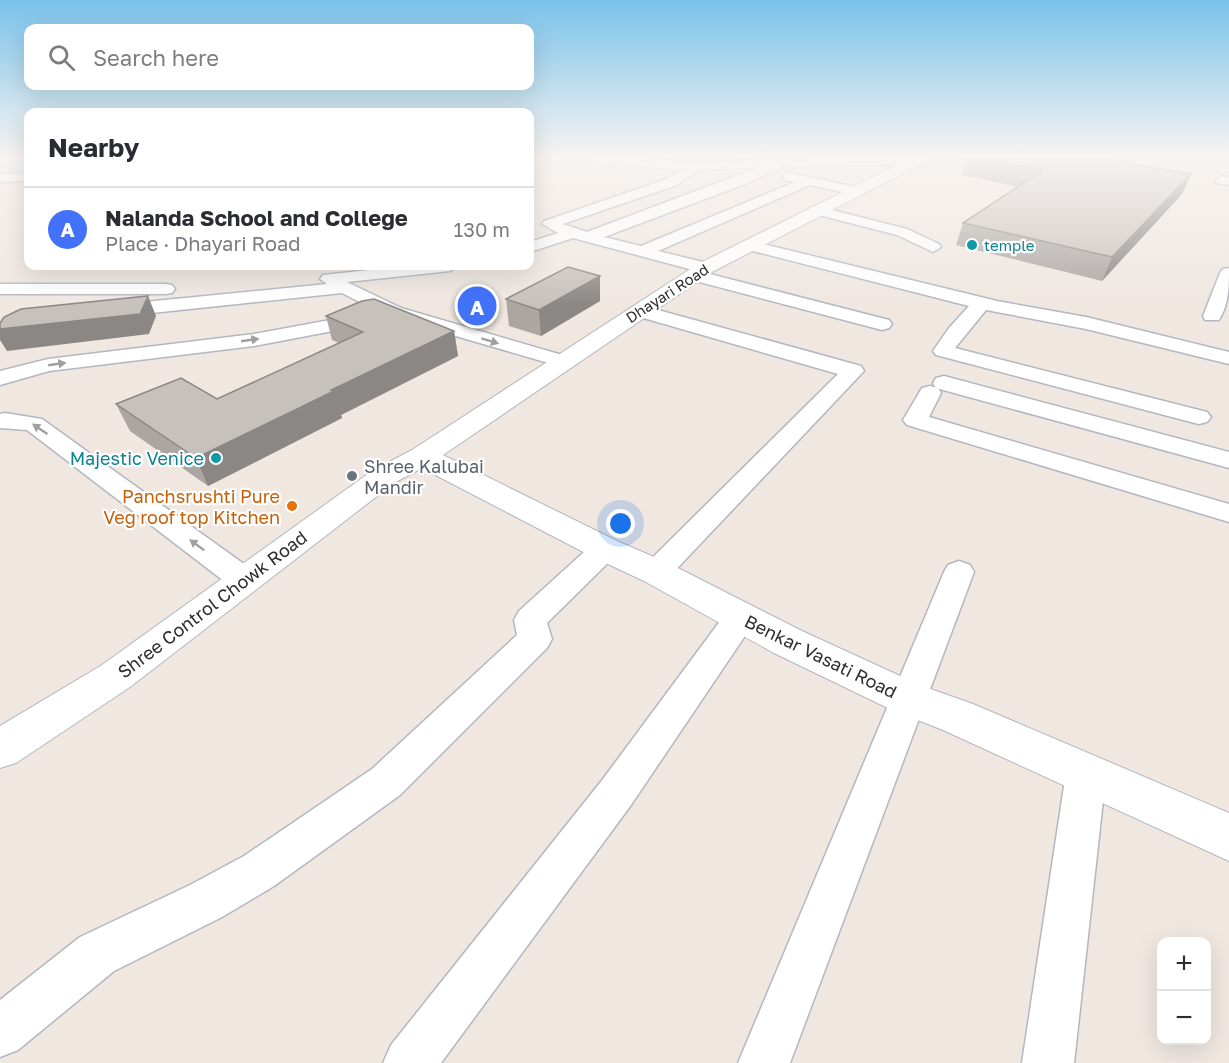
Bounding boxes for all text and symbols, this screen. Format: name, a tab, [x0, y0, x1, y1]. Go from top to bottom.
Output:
search box	[24, 24, 534, 90]
icon: search	[45, 41, 78, 74]
text: Search here	[93, 44, 219, 71]
text: Nearby	[48, 132, 139, 163]
text: Nalanda School and College	[105, 204, 408, 231]
text: A	[60, 217, 75, 241]
text: 130 m	[454, 217, 510, 241]
text: Place · Dhayari Road	[105, 231, 301, 255]
place label: temple	[984, 236, 1035, 254]
marker: temple	[965, 238, 979, 252]
street label: Dhayari Road	[622, 260, 712, 326]
pin: A	[458, 284, 496, 328]
one-way arrow	[241, 335, 260, 345]
one-way arrow	[481, 337, 499, 346]
one-way arrow	[48, 360, 67, 369]
one-way arrow	[32, 424, 49, 435]
place label: Majestic Venice	[70, 447, 204, 469]
marker: Majestic Venice	[209, 451, 223, 465]
place label: Shree Kalubai Mandir	[364, 455, 484, 498]
marker: Shree Kalubai Mandir	[345, 469, 359, 483]
place label: Panchsrushti Pure Veg roof top Kitchen	[103, 485, 280, 528]
marker: Panchsrushti Pure Veg roof top Kitchen	[285, 499, 299, 513]
your location	[606, 509, 635, 538]
street label: Shree Control Chowk Road	[113, 526, 311, 682]
one-way arrow	[190, 539, 206, 551]
street label: Benkar Vasati Road	[741, 610, 901, 702]
map controls	[1157, 937, 1211, 1045]
button: +	[1157, 937, 1211, 991]
button: −	[1157, 991, 1211, 1045]

